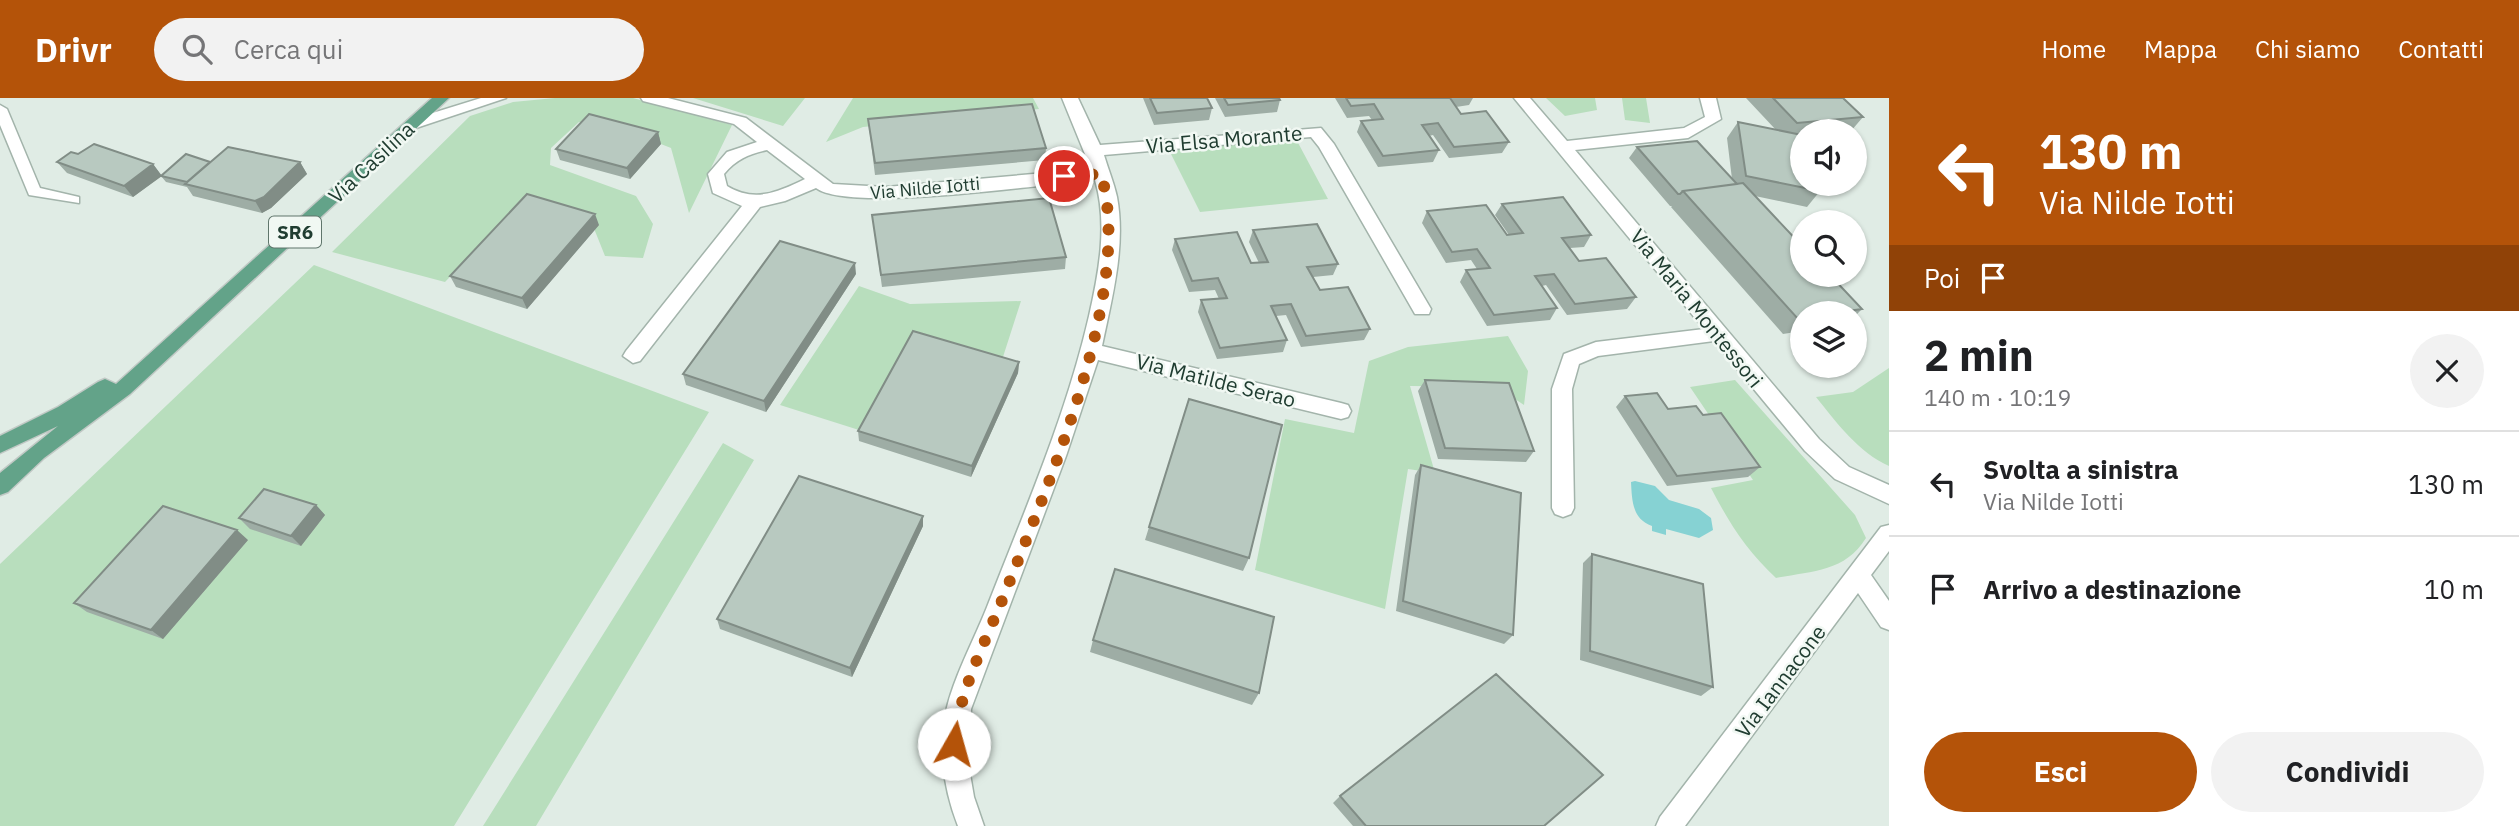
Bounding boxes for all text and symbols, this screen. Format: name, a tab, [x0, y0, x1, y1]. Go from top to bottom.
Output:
search box	[154, 18, 644, 81]
text: Drivr	[35, 28, 112, 71]
icon: search	[178, 30, 216, 68]
text: Cerca qui	[234, 32, 343, 66]
text: Home	[2042, 33, 2106, 65]
text: Mappa	[2144, 33, 2217, 65]
text: Chi siamo	[2255, 33, 2360, 65]
text: Contatti	[2398, 33, 2484, 65]
street label: Via Casilina	[322, 115, 420, 209]
street label: Via Elsa Morante	[1145, 118, 1303, 160]
map controls	[1790, 119, 1867, 378]
button: sound	[1790, 119, 1867, 196]
text: 130 m	[2039, 119, 2183, 182]
icon: left	[1924, 126, 2015, 217]
pin	[1034, 146, 1094, 206]
icon: arrive	[1045, 157, 1083, 195]
street label: Via Nilde Iotti	[869, 172, 981, 204]
text: Via Nilde Iotti	[2039, 181, 2235, 223]
button: search	[1790, 210, 1867, 287]
road number: SR6	[269, 216, 321, 248]
street label: Via Maria Montessori	[1624, 223, 1770, 393]
icon: arrive	[1974, 259, 2012, 297]
text: Poi	[1924, 261, 1960, 295]
button: layers	[1790, 301, 1867, 378]
text: 2 min	[1924, 328, 2034, 383]
button: close	[2410, 334, 2484, 408]
street label: Via Matilde Serao	[1133, 347, 1299, 413]
text: 140 m · 10:19	[1924, 382, 2071, 412]
text: Svolta a sinistra	[1983, 452, 2179, 486]
icon: left	[1924, 465, 1962, 503]
text: 130 m	[2408, 467, 2484, 501]
text: Via Nilde Iotti	[1983, 486, 2124, 516]
icon: arrive	[1924, 570, 1962, 608]
text: Arrivo a destinazione	[1983, 572, 2241, 606]
text: 10 m	[2424, 572, 2484, 606]
street label: Via Iannacone	[1728, 619, 1832, 743]
position arrow	[917, 707, 991, 781]
button: Esci	[1924, 732, 2197, 812]
button: Condividi	[2211, 732, 2484, 812]

